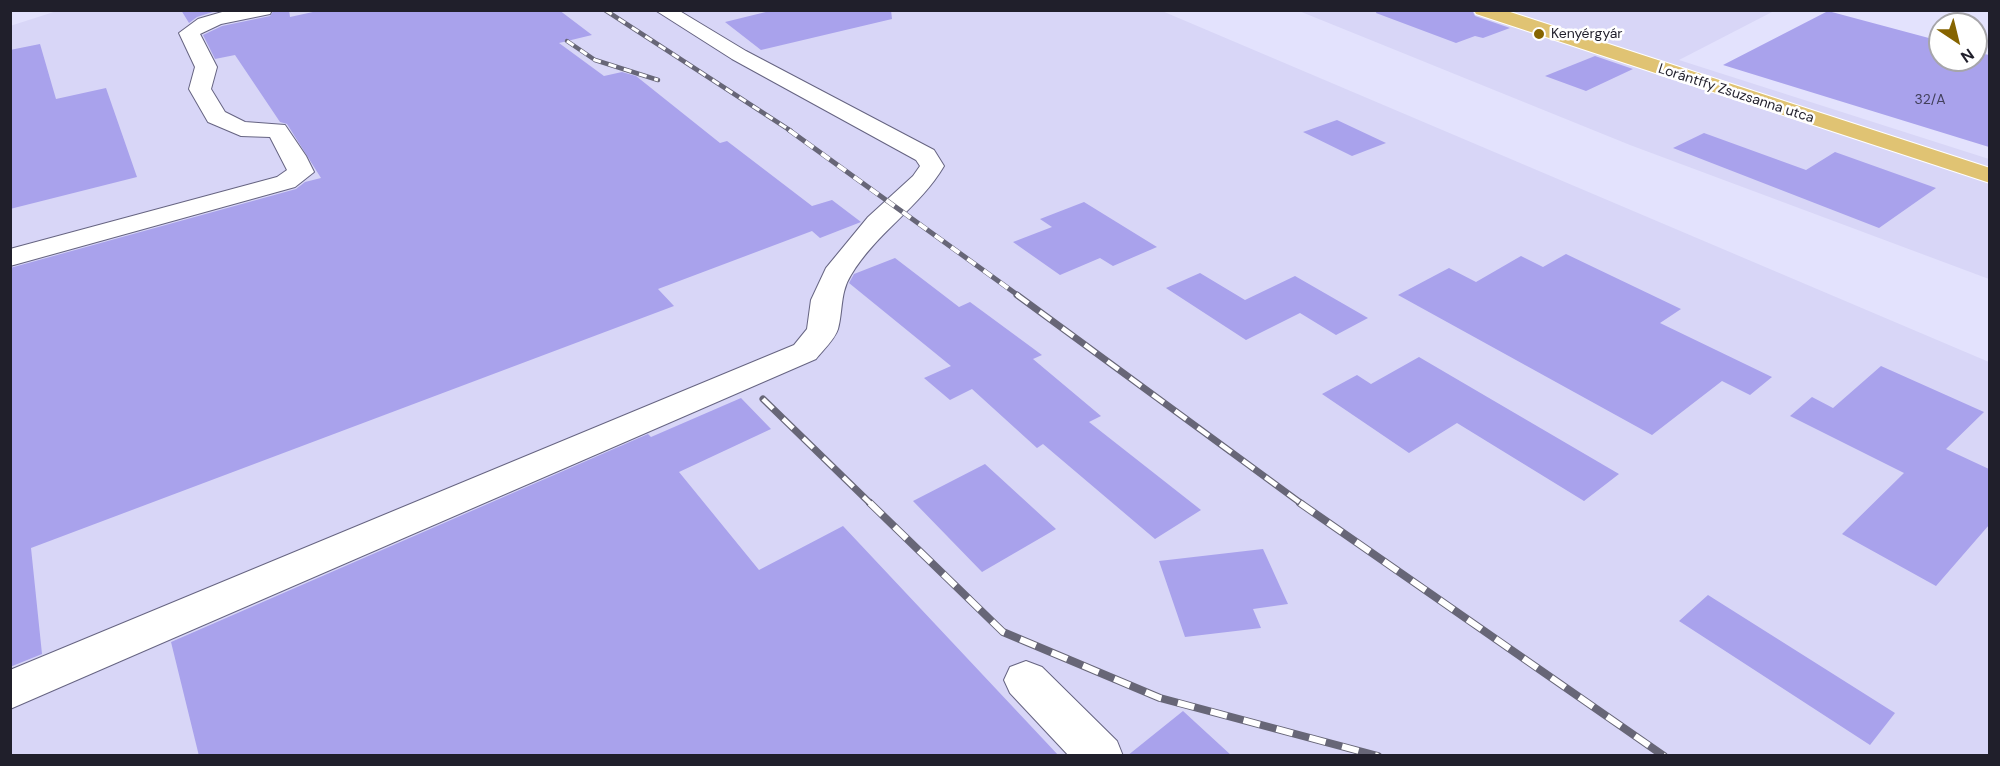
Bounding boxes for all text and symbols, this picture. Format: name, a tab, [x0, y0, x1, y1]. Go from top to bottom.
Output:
north arrow	[1928, 12, 1988, 72]
place label: Kenyérgyár	[1551, 26, 1623, 42]
marker: Kenyérgyár	[1532, 27, 1546, 41]
text: N	[1957, 44, 1978, 67]
street label: Lorántffy Zsuzsanna utca	[1656, 61, 1816, 127]
house number: 32/A	[1914, 92, 1946, 108]

